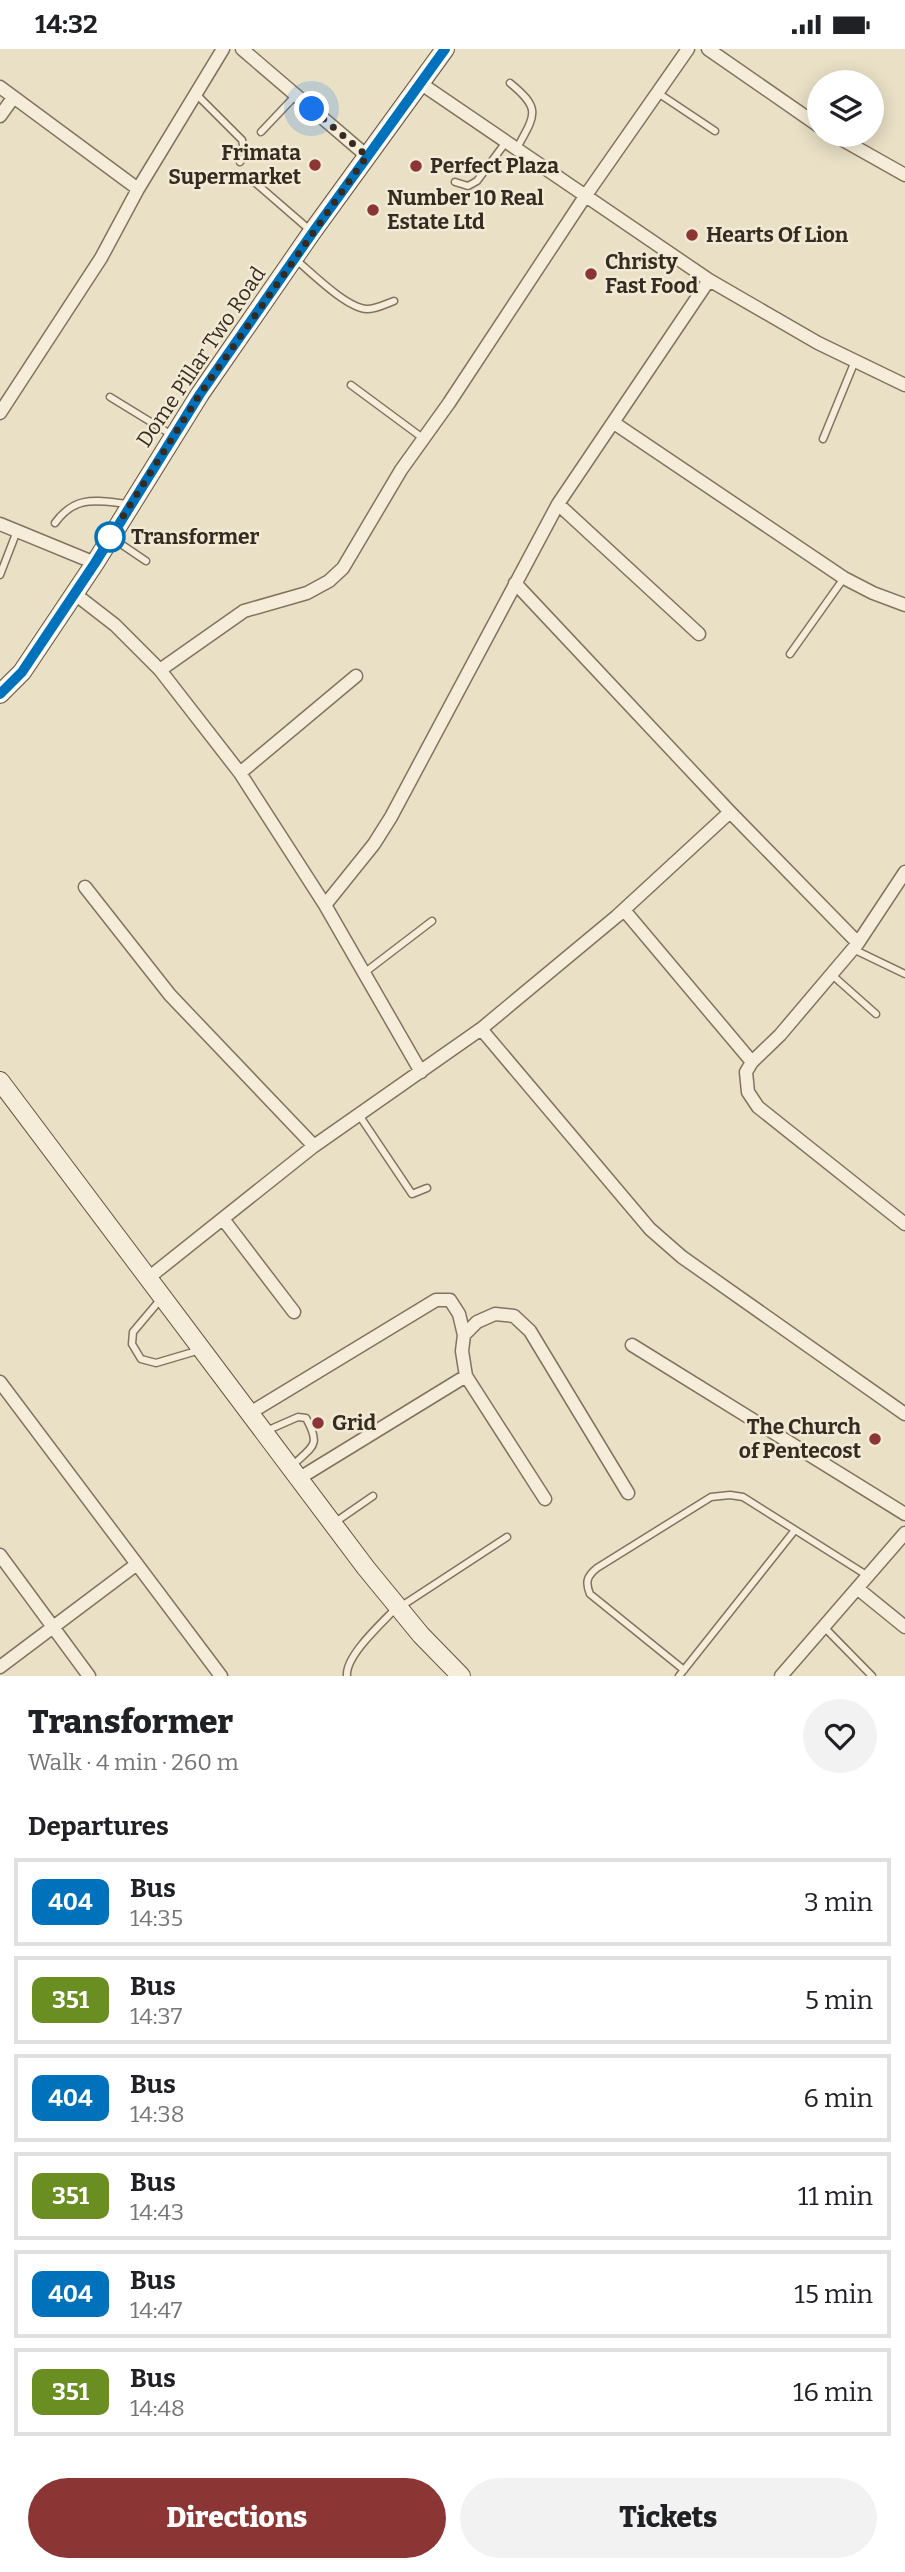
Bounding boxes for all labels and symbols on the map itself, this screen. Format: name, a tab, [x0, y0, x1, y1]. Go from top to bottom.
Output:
your location	[294, 91, 329, 126]
place label: Frimata Supermarket	[168, 140, 302, 190]
place label: Perfect Plaza	[430, 153, 559, 179]
marker: Frimata Supermarket	[307, 157, 323, 173]
marker: Perfect Plaza	[408, 158, 424, 174]
place label: Number 10 Real Estate Ltd	[387, 185, 544, 235]
marker: Number 10 Real Estate Ltd	[365, 202, 381, 218]
place label: Hearts Of Lion	[706, 222, 849, 248]
marker: Hearts Of Lion	[684, 227, 700, 243]
place label: Christy Fast Food	[605, 249, 699, 299]
street label: Dome Pillar Two Road	[131, 262, 271, 452]
marker: Christy Fast Food	[583, 266, 599, 282]
marker: Transformer	[95, 522, 125, 552]
place label: Transformer	[131, 524, 260, 550]
place label: Grid	[332, 1410, 376, 1436]
place label: The Church of Pentecost	[739, 1414, 862, 1464]
marker: Grid	[310, 1415, 326, 1431]
marker: The Church of Pentecost	[867, 1431, 883, 1447]

